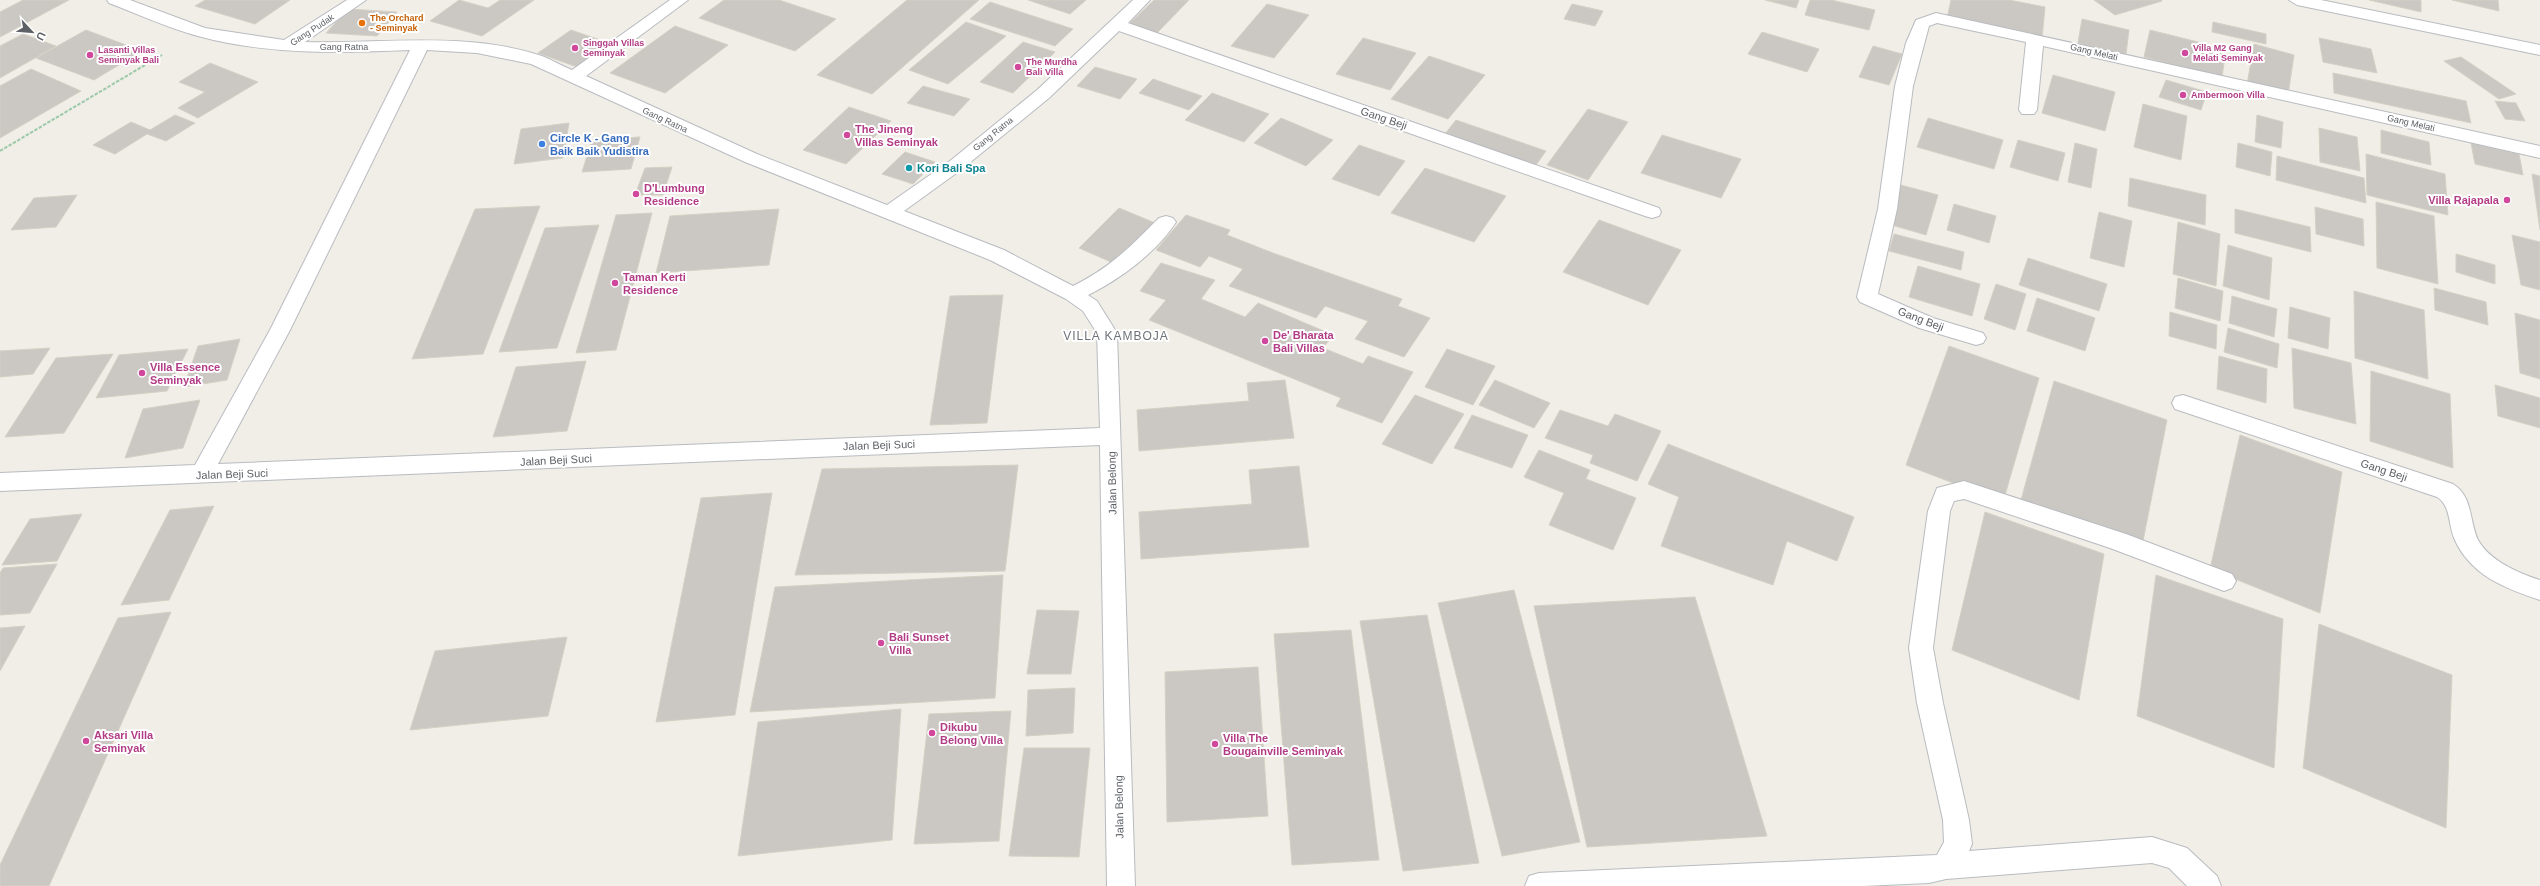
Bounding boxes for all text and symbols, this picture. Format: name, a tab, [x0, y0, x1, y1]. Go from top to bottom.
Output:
north arrow	[12, 12, 52, 52]
street label: Gang Pudak	[288, 12, 336, 48]
place label: The Orchard - Seminyak	[370, 13, 424, 33]
marker: The Orchard - Seminyak	[357, 18, 367, 28]
text: U	[34, 30, 48, 43]
place label: Singgah Villas Seminyak	[583, 38, 644, 58]
street label: Gang Ratna	[320, 42, 368, 52]
street label: Gang Melati	[2069, 42, 2119, 62]
marker: Singgah Villas Seminyak	[570, 43, 580, 53]
place label: Villa M2 Gang Melati Seminyak	[2193, 43, 2264, 63]
place label: Lasanti Villas Seminyak Bali	[98, 45, 159, 65]
marker: Villa M2 Gang Melati Seminyak	[2180, 48, 2190, 58]
marker: Lasanti Villas Seminyak Bali	[85, 50, 95, 60]
place label: The Murdha Bali Villa	[1026, 57, 1078, 77]
marker: The Murdha Bali Villa	[1013, 62, 1023, 72]
marker: Ambermoon Villa	[2178, 90, 2188, 100]
place label: Ambermoon Villa	[2191, 90, 2266, 100]
street label: Gang Beji	[1359, 104, 1409, 132]
street label: Gang Ratna	[641, 105, 689, 135]
street label: Gang Melati	[2386, 113, 2436, 133]
street label: Gang Ratna	[971, 115, 1015, 153]
place label: The Jineng Villas Seminyak	[855, 123, 939, 148]
marker: The Jineng Villas Seminyak	[842, 130, 852, 140]
place label: Circle K - Gang Baik Baik Yudistira	[550, 132, 650, 157]
marker: Circle K - Gang Baik Baik Yudistira	[537, 139, 547, 149]
place label: Kori Bali Spa	[917, 162, 986, 174]
marker: Kori Bali Spa	[904, 163, 914, 173]
place label: D'Lumbung Residence	[644, 182, 705, 207]
marker: D'Lumbung Residence	[631, 189, 641, 199]
place label: Villa Rajapala	[2428, 194, 2500, 206]
marker: Villa Rajapala	[2502, 195, 2512, 205]
place label: Taman Kerti Residence	[623, 271, 686, 296]
marker: Taman Kerti Residence	[610, 278, 620, 288]
street label: Gang Beji	[1896, 305, 1946, 333]
district label: VILLA KAMBOJA	[1063, 329, 1169, 343]
place label: De' Bharata Bali Villas	[1273, 329, 1335, 354]
marker: De' Bharata Bali Villas	[1260, 336, 1270, 346]
place label: Villa Essence Seminyak	[150, 361, 220, 386]
marker: Villa Essence Seminyak	[137, 368, 147, 378]
street label: Jalan Beji Suci	[843, 438, 915, 452]
street label: Jalan Belong	[1105, 451, 1119, 515]
street label: Jalan Beji Suci	[520, 452, 592, 468]
street label: Gang Beji	[2359, 457, 2409, 483]
street label: Jalan Beji Suci	[196, 467, 268, 481]
place label: Bali Sunset Villa	[889, 631, 949, 656]
marker: Bali Sunset Villa	[876, 638, 886, 648]
place label: Dikubu Belong Villa	[940, 721, 1004, 746]
marker: Dikubu Belong Villa	[927, 728, 937, 738]
place label: Aksari Villa Seminyak	[94, 729, 154, 754]
place label: Villa The Bougainville Seminyak	[1223, 732, 1344, 757]
marker: Aksari Villa Seminyak	[81, 736, 91, 746]
marker: Villa The Bougainville Seminyak	[1210, 739, 1220, 749]
street label: Jalan Belong	[1112, 775, 1126, 839]

